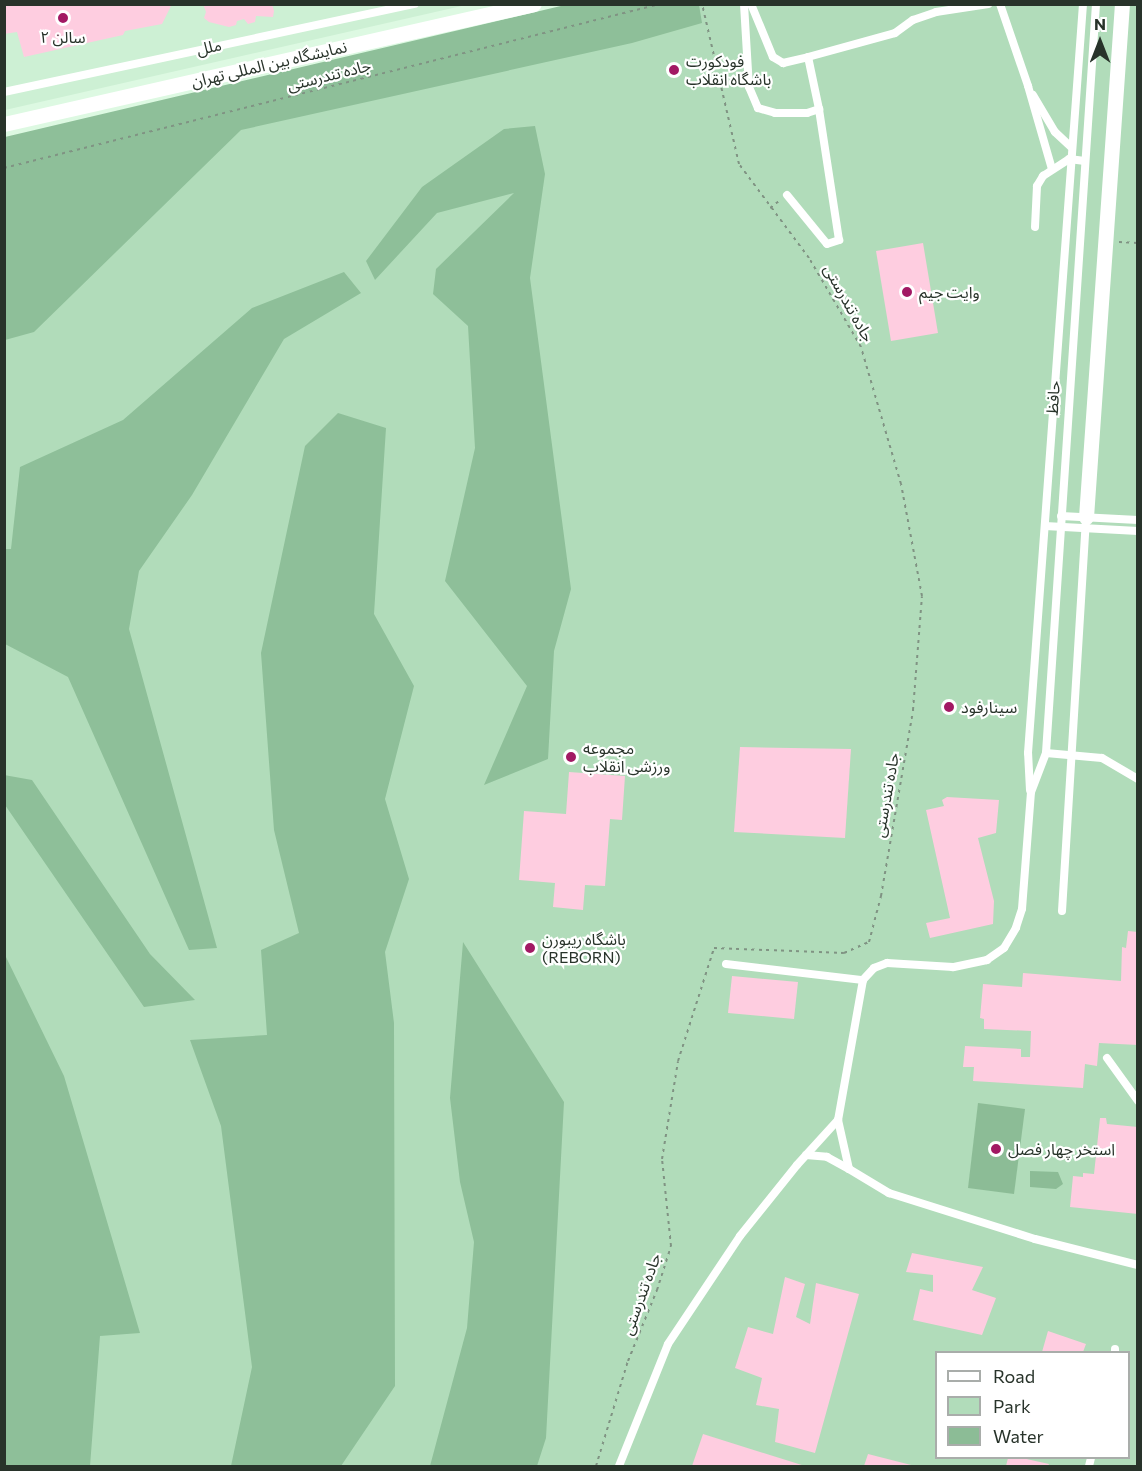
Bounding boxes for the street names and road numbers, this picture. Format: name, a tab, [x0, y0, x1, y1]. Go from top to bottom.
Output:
street label: ملل	[195, 35, 223, 59]
street label: نمایشگاه بین المللی تهران	[189, 37, 349, 91]
street label: جاده تندرستی	[285, 55, 373, 95]
street label: جاده تندرستی	[820, 261, 878, 345]
street label: حافظ	[1042, 380, 1064, 416]
street label: جاده تندرستی	[869, 751, 903, 839]
street label: جاده تندرستی	[617, 1250, 665, 1338]

